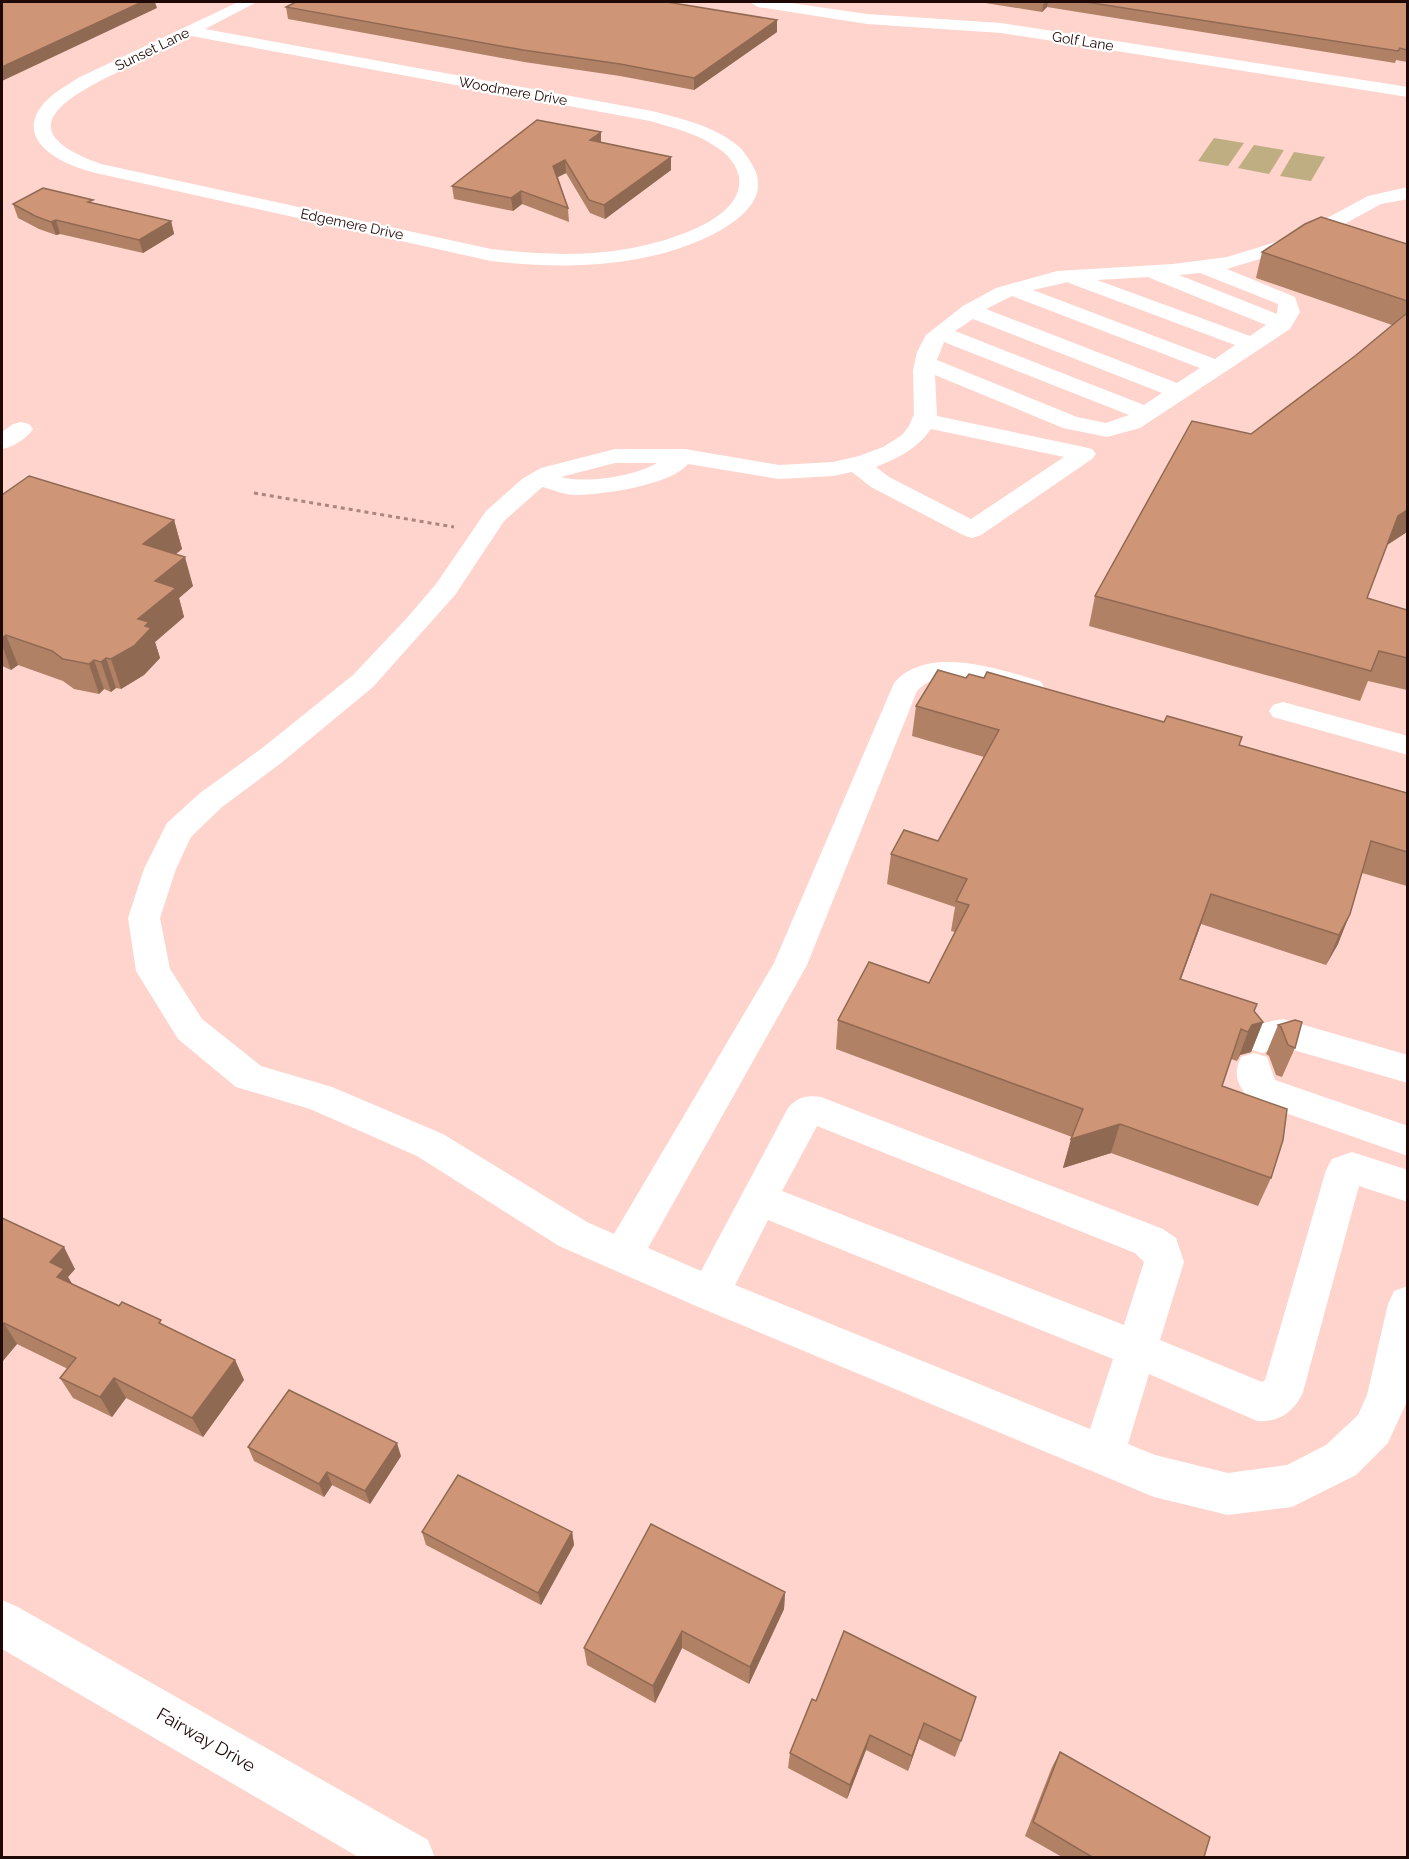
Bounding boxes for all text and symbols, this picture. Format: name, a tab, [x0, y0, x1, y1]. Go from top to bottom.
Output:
street label: Sunset Lane	[112, 24, 192, 74]
street label: Golf Lane	[1051, 28, 1115, 54]
street label: Woodmere Drive	[457, 74, 569, 108]
street label: Edgemere Drive	[299, 205, 405, 243]
street label: Fairway Drive	[153, 1703, 260, 1776]

